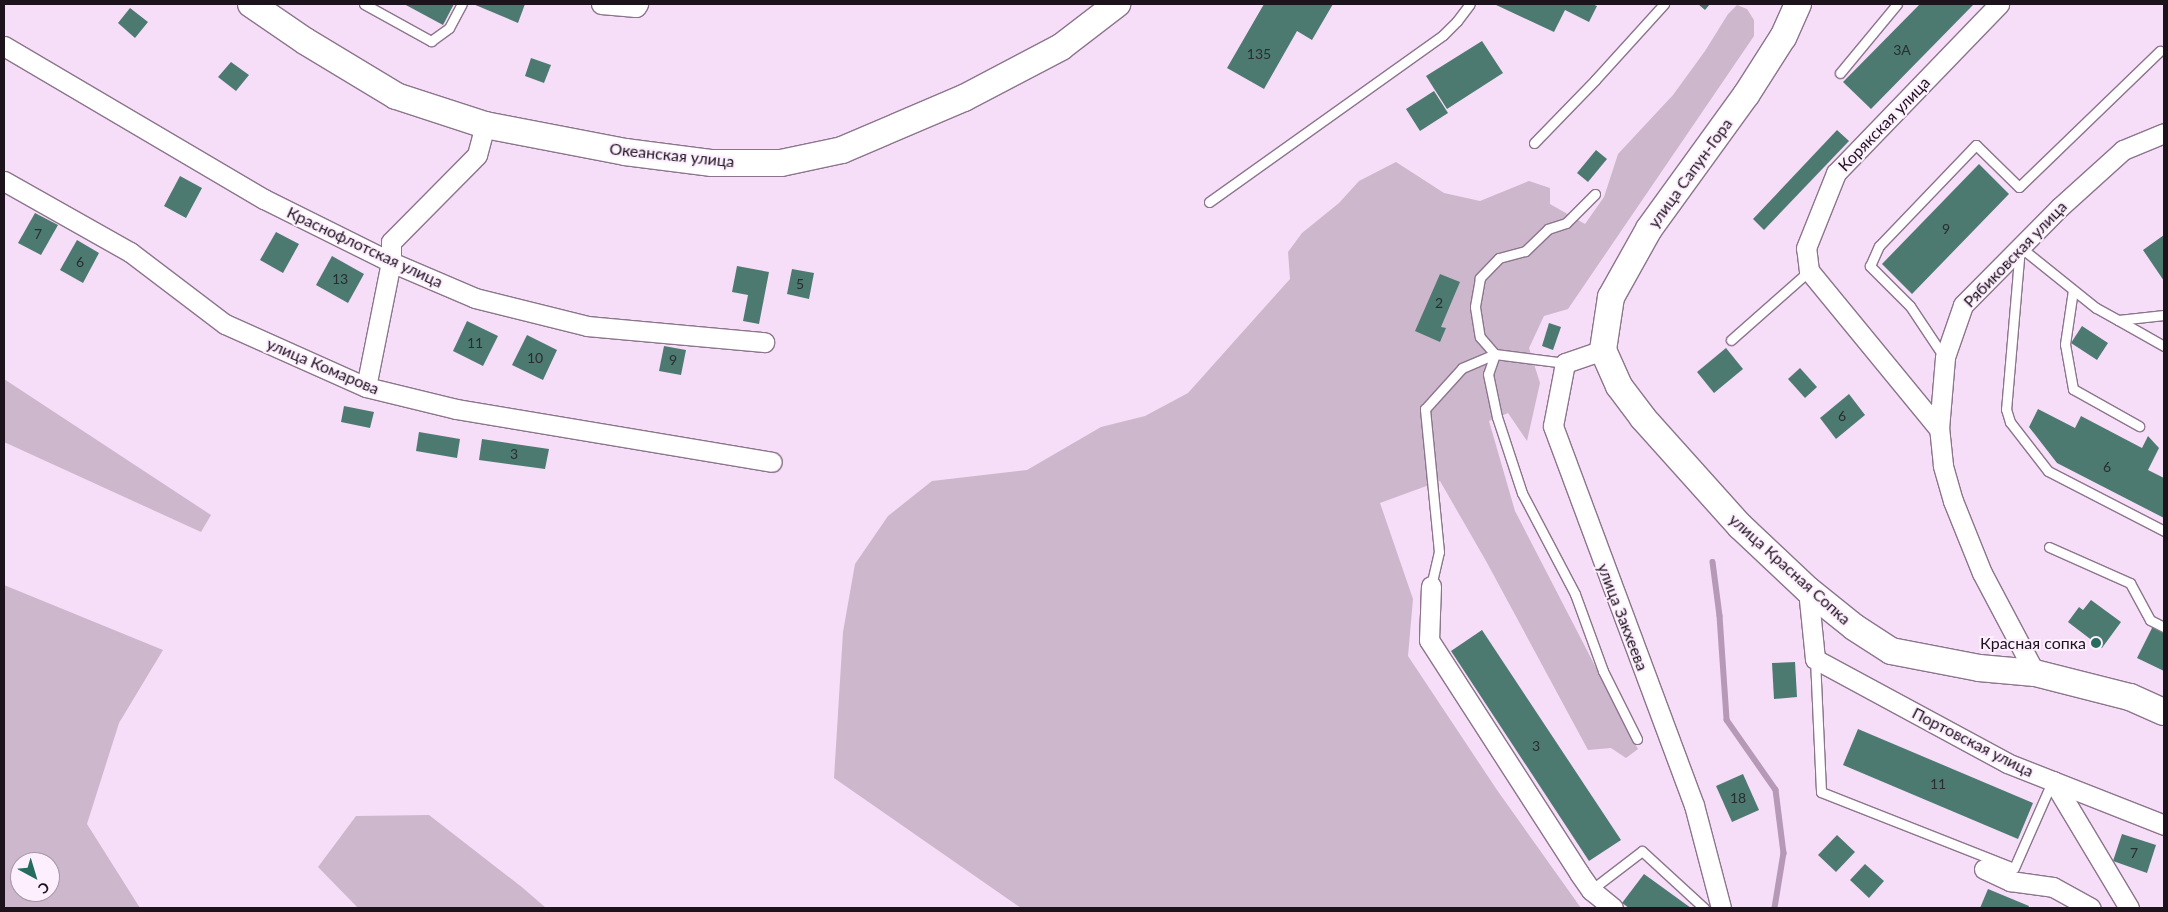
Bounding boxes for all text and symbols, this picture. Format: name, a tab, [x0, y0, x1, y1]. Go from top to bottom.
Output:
house number: 3А	[1893, 42, 1911, 58]
house number: 135	[1247, 46, 1271, 62]
street label: Корякская улица	[1834, 73, 1934, 175]
street label: улица Сапун-Гора	[1644, 115, 1736, 231]
street label: Океанская улица	[609, 139, 735, 171]
street label: Рябиковская улица	[1959, 197, 2071, 311]
street label: Краснофлотская улица	[284, 202, 446, 292]
house number: 9	[1942, 221, 1950, 237]
house number: 7	[34, 226, 42, 242]
house number: 6	[76, 254, 84, 270]
house number: 13	[332, 271, 348, 287]
house number: 5	[796, 276, 804, 292]
house number: 2	[1435, 295, 1443, 311]
street label: улица Комарова	[264, 334, 382, 398]
house number: 11	[467, 335, 483, 351]
house number: 10	[527, 350, 543, 366]
house number: 9	[669, 352, 677, 368]
house number: 6	[1838, 408, 1846, 424]
house number: 3	[510, 446, 518, 462]
house number: 6	[2103, 459, 2111, 475]
street label: улица Красная Сопка	[1725, 509, 1855, 629]
street label: улица Закхеева	[1594, 561, 1652, 673]
place label: Красная сопка	[1980, 633, 2086, 653]
marker: Красная сопка	[2090, 637, 2102, 649]
street label: Портовская улица	[1909, 703, 2037, 781]
house number: 3	[1532, 738, 1540, 754]
house number: 11	[1930, 776, 1946, 792]
house number: 18	[1730, 790, 1746, 806]
house number: 7	[2130, 845, 2138, 861]
north arrow	[10, 852, 60, 902]
text: С	[35, 879, 53, 898]

